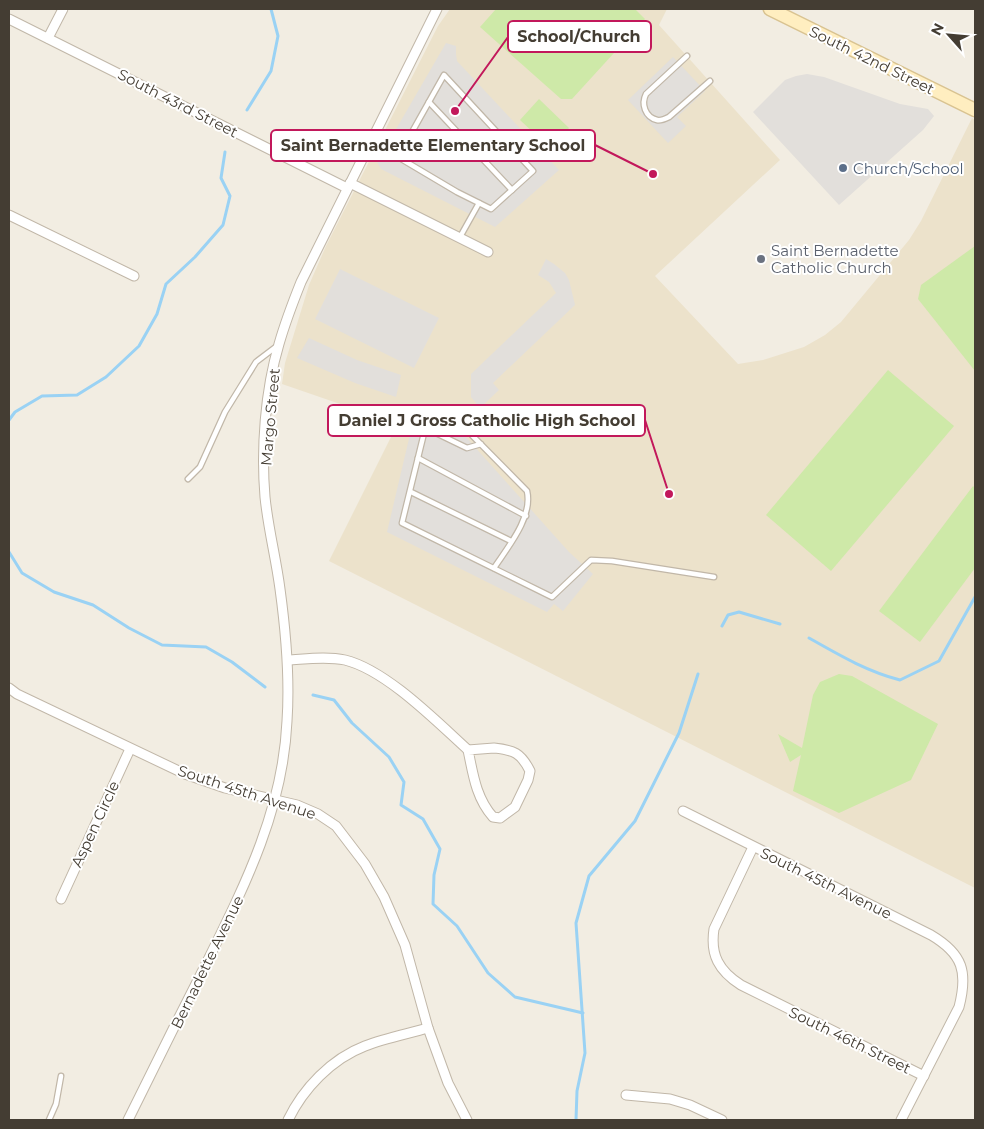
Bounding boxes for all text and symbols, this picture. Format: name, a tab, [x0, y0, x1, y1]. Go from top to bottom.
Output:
north arrow	[924, 10, 974, 60]
text: N	[927, 20, 948, 38]
callout: School/Church	[508, 21, 651, 52]
street label: South 42nd Street	[806, 21, 938, 99]
text: School/Church	[517, 27, 641, 46]
street label: South 43rd Street	[115, 65, 241, 141]
callout: Saint Bernadette Elementary School	[271, 130, 595, 161]
text: Saint Bernadette Elementary School	[281, 136, 585, 155]
place label: Church/School	[853, 159, 963, 178]
marker: Church/School	[837, 162, 849, 174]
place label: Saint Bernadette Catholic Church	[771, 241, 899, 277]
marker: Saint Bernadette Catholic Church	[755, 253, 767, 265]
street label: Margo Street	[256, 367, 284, 467]
callout: Daniel J Gross Catholic High School	[328, 405, 645, 436]
text: Daniel J Gross Catholic High School	[338, 411, 636, 430]
street label: South 45th Avenue	[176, 761, 318, 823]
street label: Aspen Circle	[67, 778, 123, 870]
street label: South 45th Avenue	[757, 843, 895, 923]
street label: Bernadette Avenue	[167, 892, 247, 1032]
street label: South 46th Street	[786, 1002, 914, 1078]

